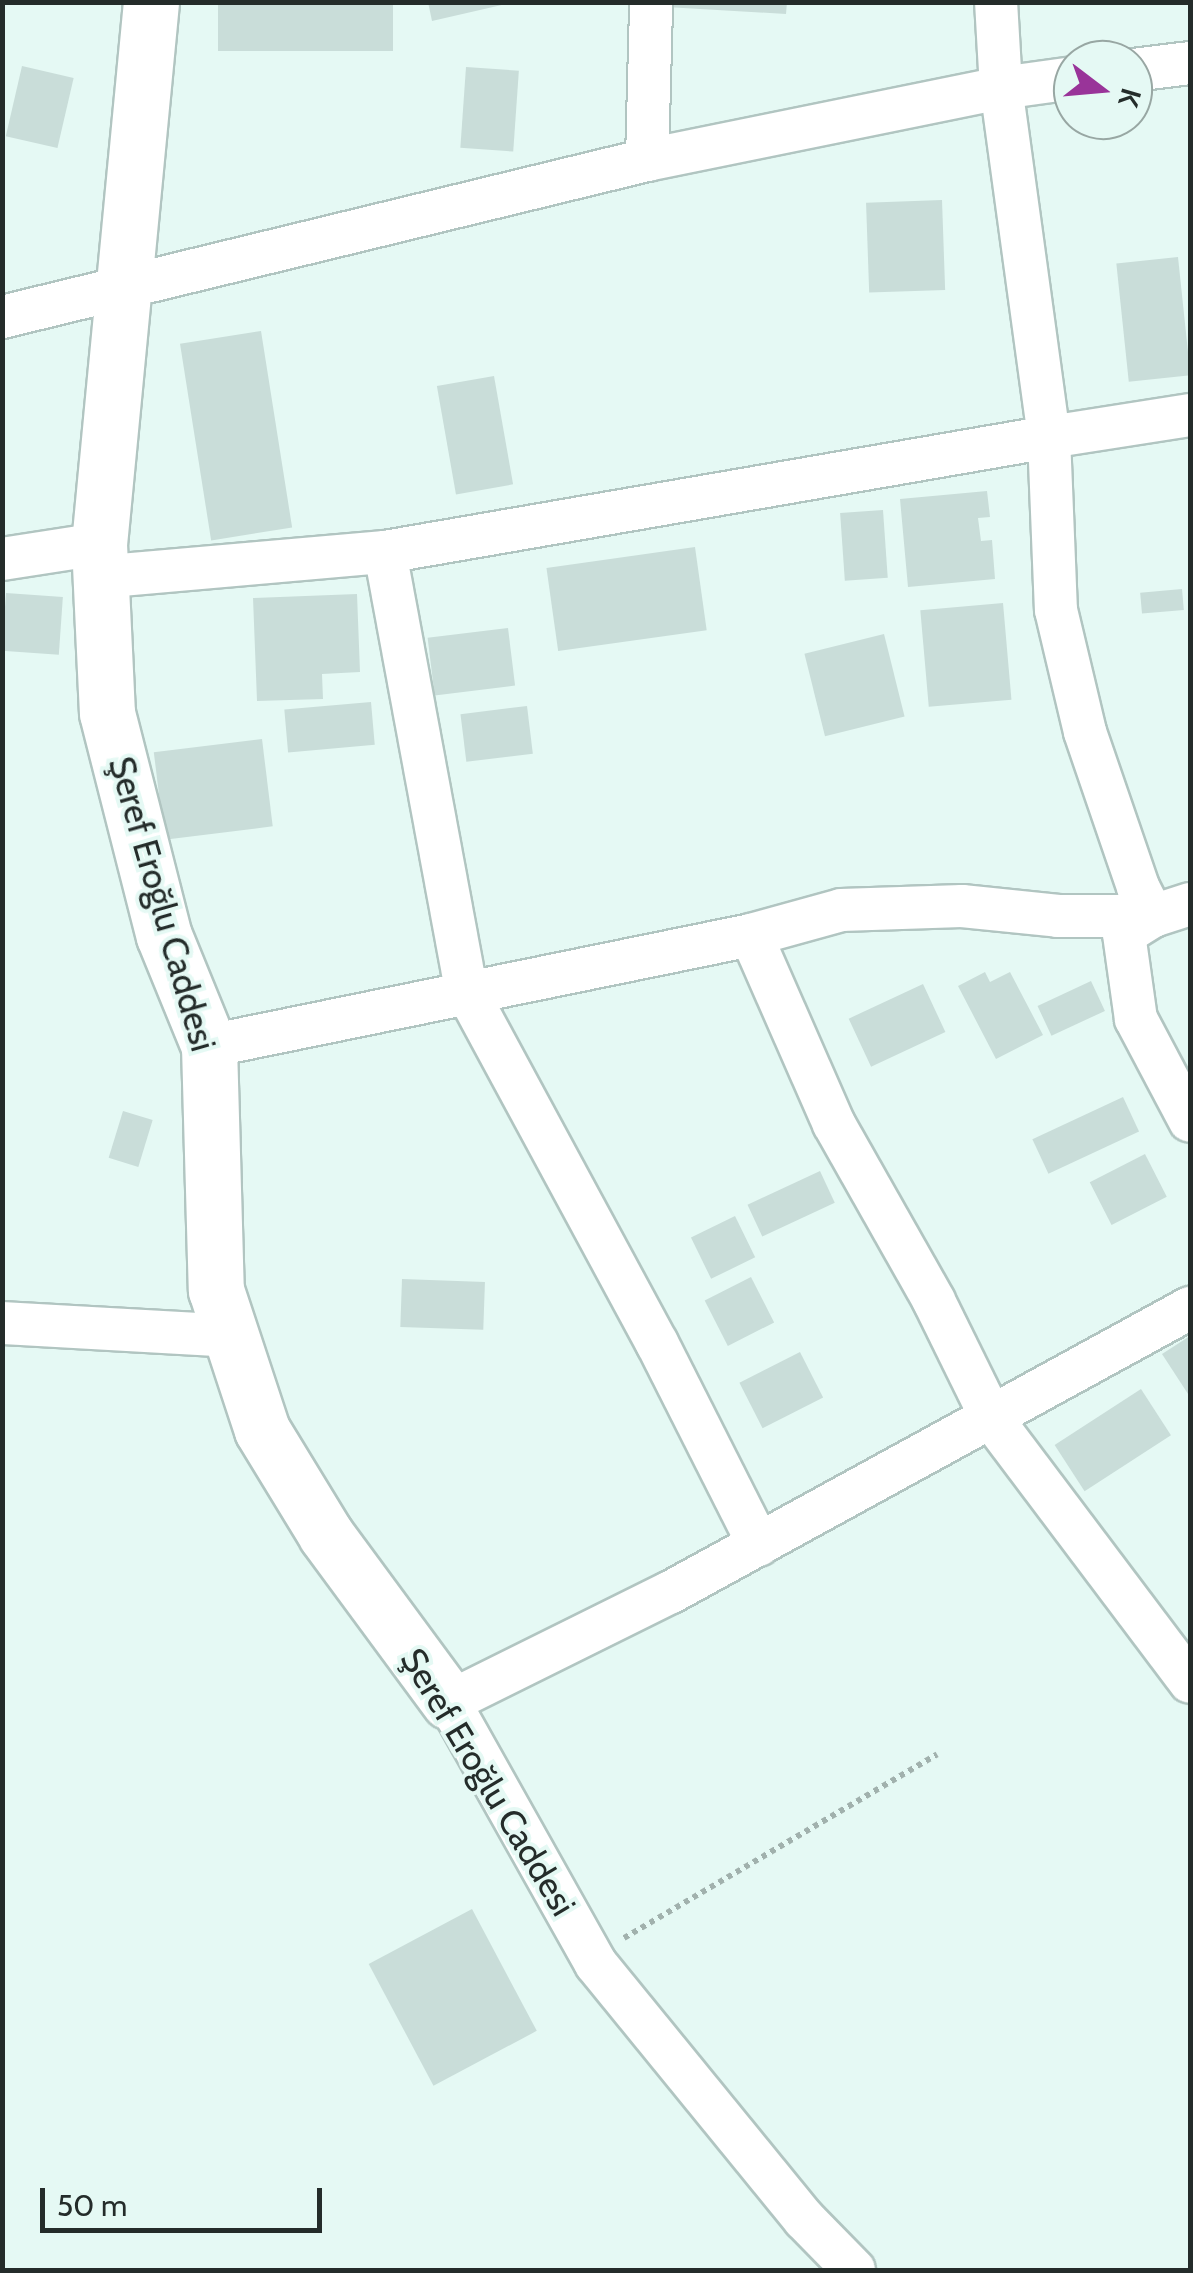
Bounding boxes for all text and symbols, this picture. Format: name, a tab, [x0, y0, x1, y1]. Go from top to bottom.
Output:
north arrow	[1053, 40, 1153, 140]
text: K	[1111, 85, 1149, 111]
street label: Şeref Eroğlu Caddesi	[100, 752, 224, 1056]
street label: Şeref Eroğlu Caddesi	[392, 1641, 584, 1923]
scale bar	[45, 2168, 328, 2230]
text: 50 m	[57, 2187, 127, 2224]

